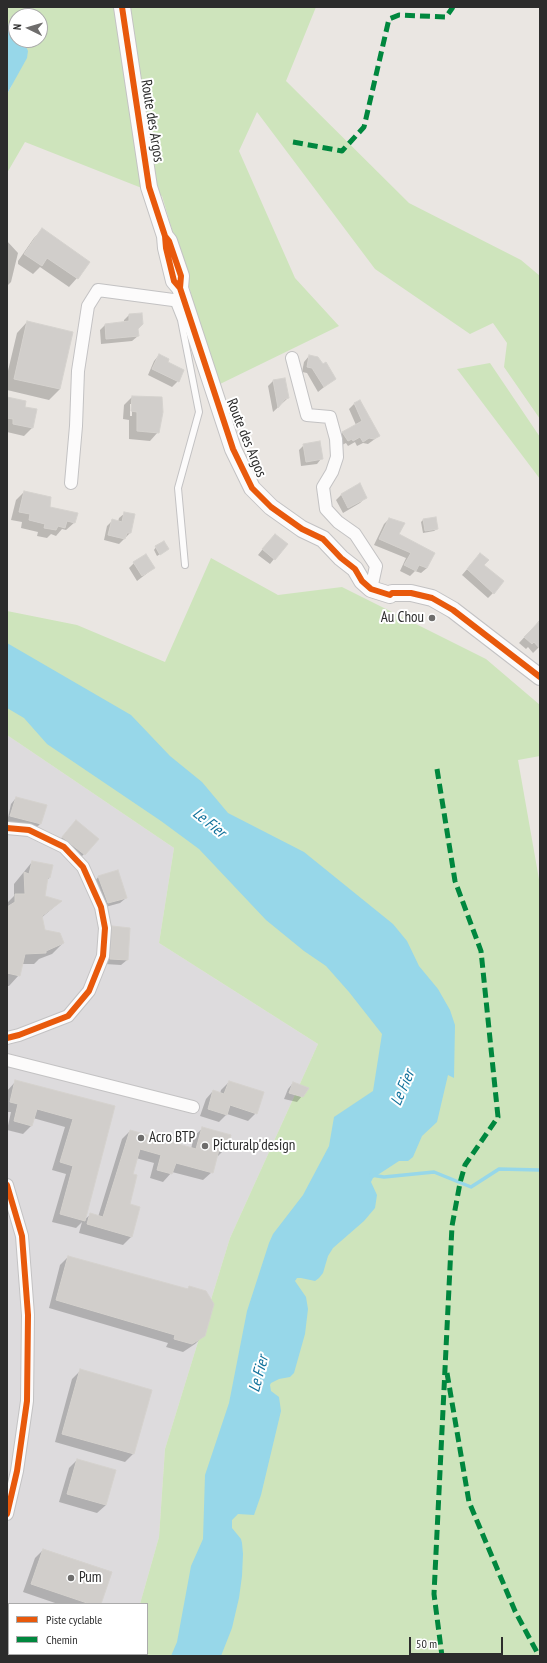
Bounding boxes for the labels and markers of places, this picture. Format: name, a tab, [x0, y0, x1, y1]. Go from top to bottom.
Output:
place label: Au Chou	[381, 609, 424, 627]
marker: Au Chou	[427, 613, 437, 623]
place label: Acro BTP	[149, 1129, 195, 1147]
marker: Acro BTP	[136, 1133, 146, 1143]
place label: Picturalp'design	[213, 1137, 295, 1155]
marker: Picturalp'design	[200, 1141, 210, 1151]
place label: Pum	[79, 1569, 102, 1587]
marker: Pum	[66, 1573, 76, 1583]

